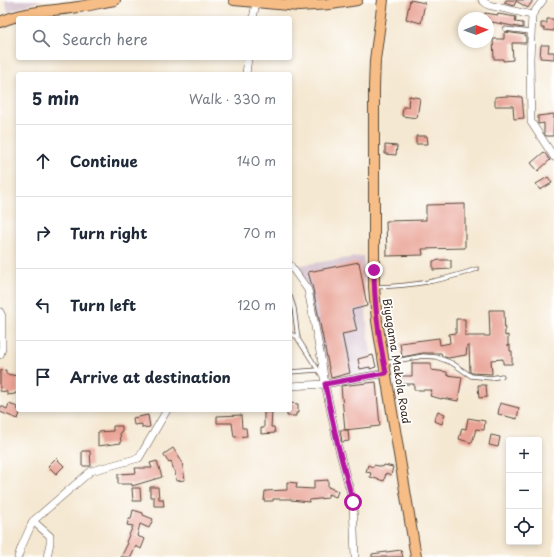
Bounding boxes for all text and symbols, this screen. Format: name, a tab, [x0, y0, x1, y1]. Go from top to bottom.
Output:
north arrow	[458, 12, 494, 48]
search box	[16, 16, 292, 60]
icon: search	[30, 27, 52, 49]
text: Search here	[62, 27, 148, 50]
text: 5 min	[32, 85, 79, 111]
text: Walk · 330 m	[189, 89, 276, 108]
text: Continue	[70, 149, 138, 172]
icon: ahead	[32, 150, 54, 172]
text: 140 m	[237, 151, 276, 170]
text: Turn right	[70, 221, 147, 244]
icon: right	[32, 222, 54, 244]
text: 70 m	[243, 223, 276, 242]
route end	[365, 261, 383, 279]
text: Turn left	[70, 293, 136, 316]
icon: left	[32, 294, 54, 316]
text: 120 m	[237, 295, 276, 314]
street label: Biyagama Makola Road	[379, 297, 415, 425]
text: Arrive at destination	[70, 365, 231, 388]
icon: arrive	[32, 366, 54, 388]
map controls	[506, 437, 542, 545]
button: +	[506, 437, 542, 473]
button: −	[506, 473, 542, 509]
route start	[344, 493, 362, 511]
button: locate	[506, 509, 542, 545]

